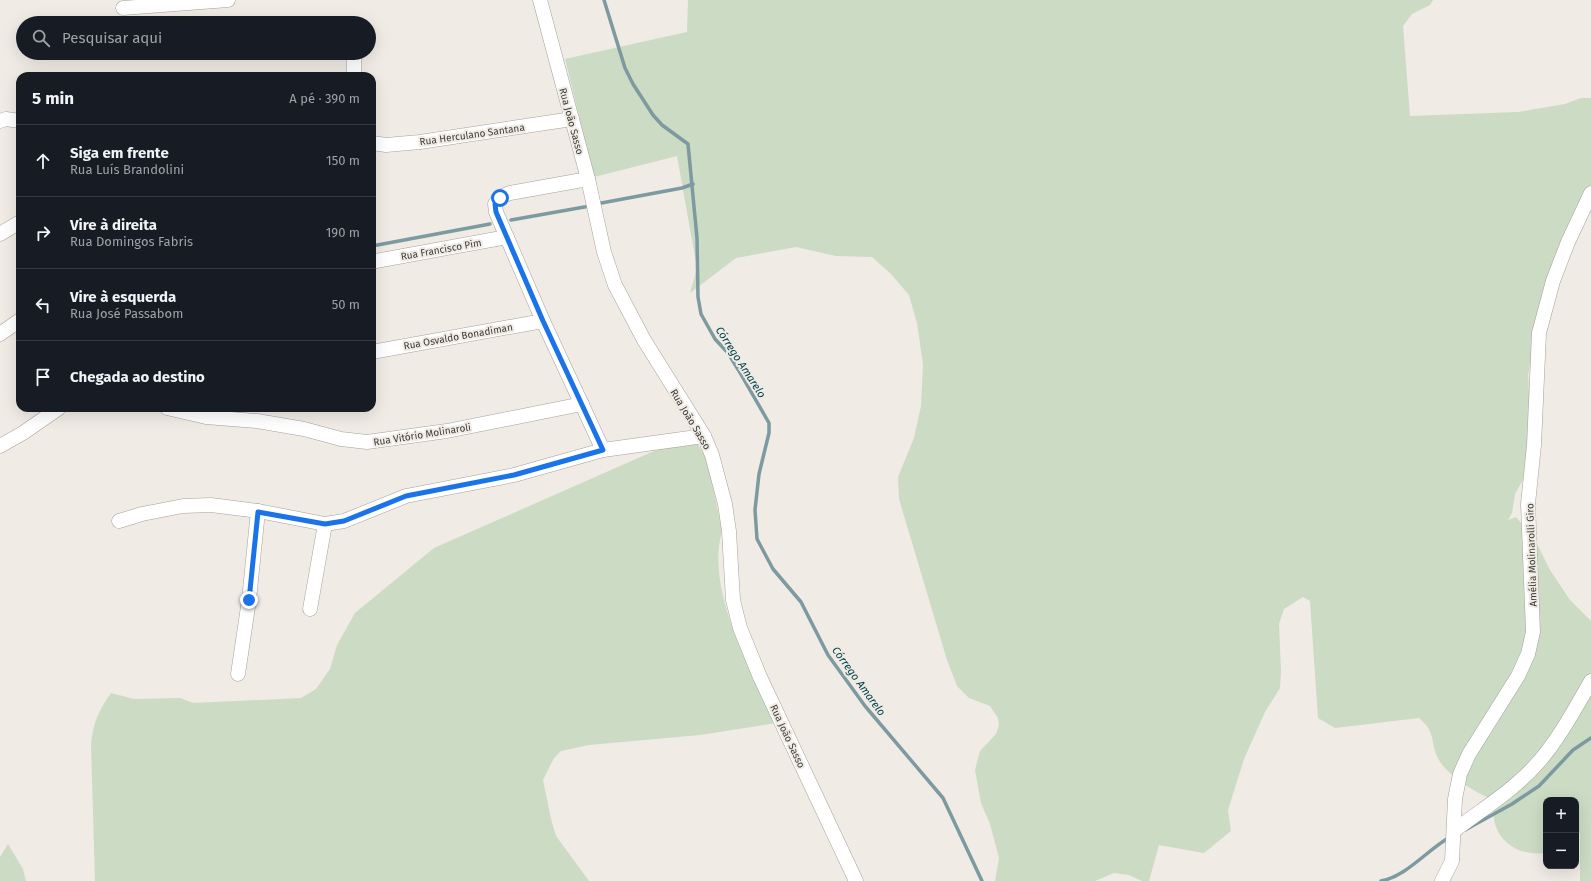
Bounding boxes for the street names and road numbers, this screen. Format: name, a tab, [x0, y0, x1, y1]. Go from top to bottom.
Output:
street label: Rua João Sasso	[556, 87, 586, 156]
street label: Rua Herculano Santana	[419, 122, 525, 148]
street label: Rua Francisco Pim	[400, 237, 483, 263]
street label: Rua Osvaldo Bonadiman	[403, 321, 514, 353]
street label: Rua João Sasso	[667, 387, 713, 452]
street label: Rua Vitório Molinaroli	[373, 421, 472, 449]
street label: Amélia Molinarolli Giro	[1524, 503, 1540, 607]
street label: Rua João Sasso	[767, 703, 807, 770]

